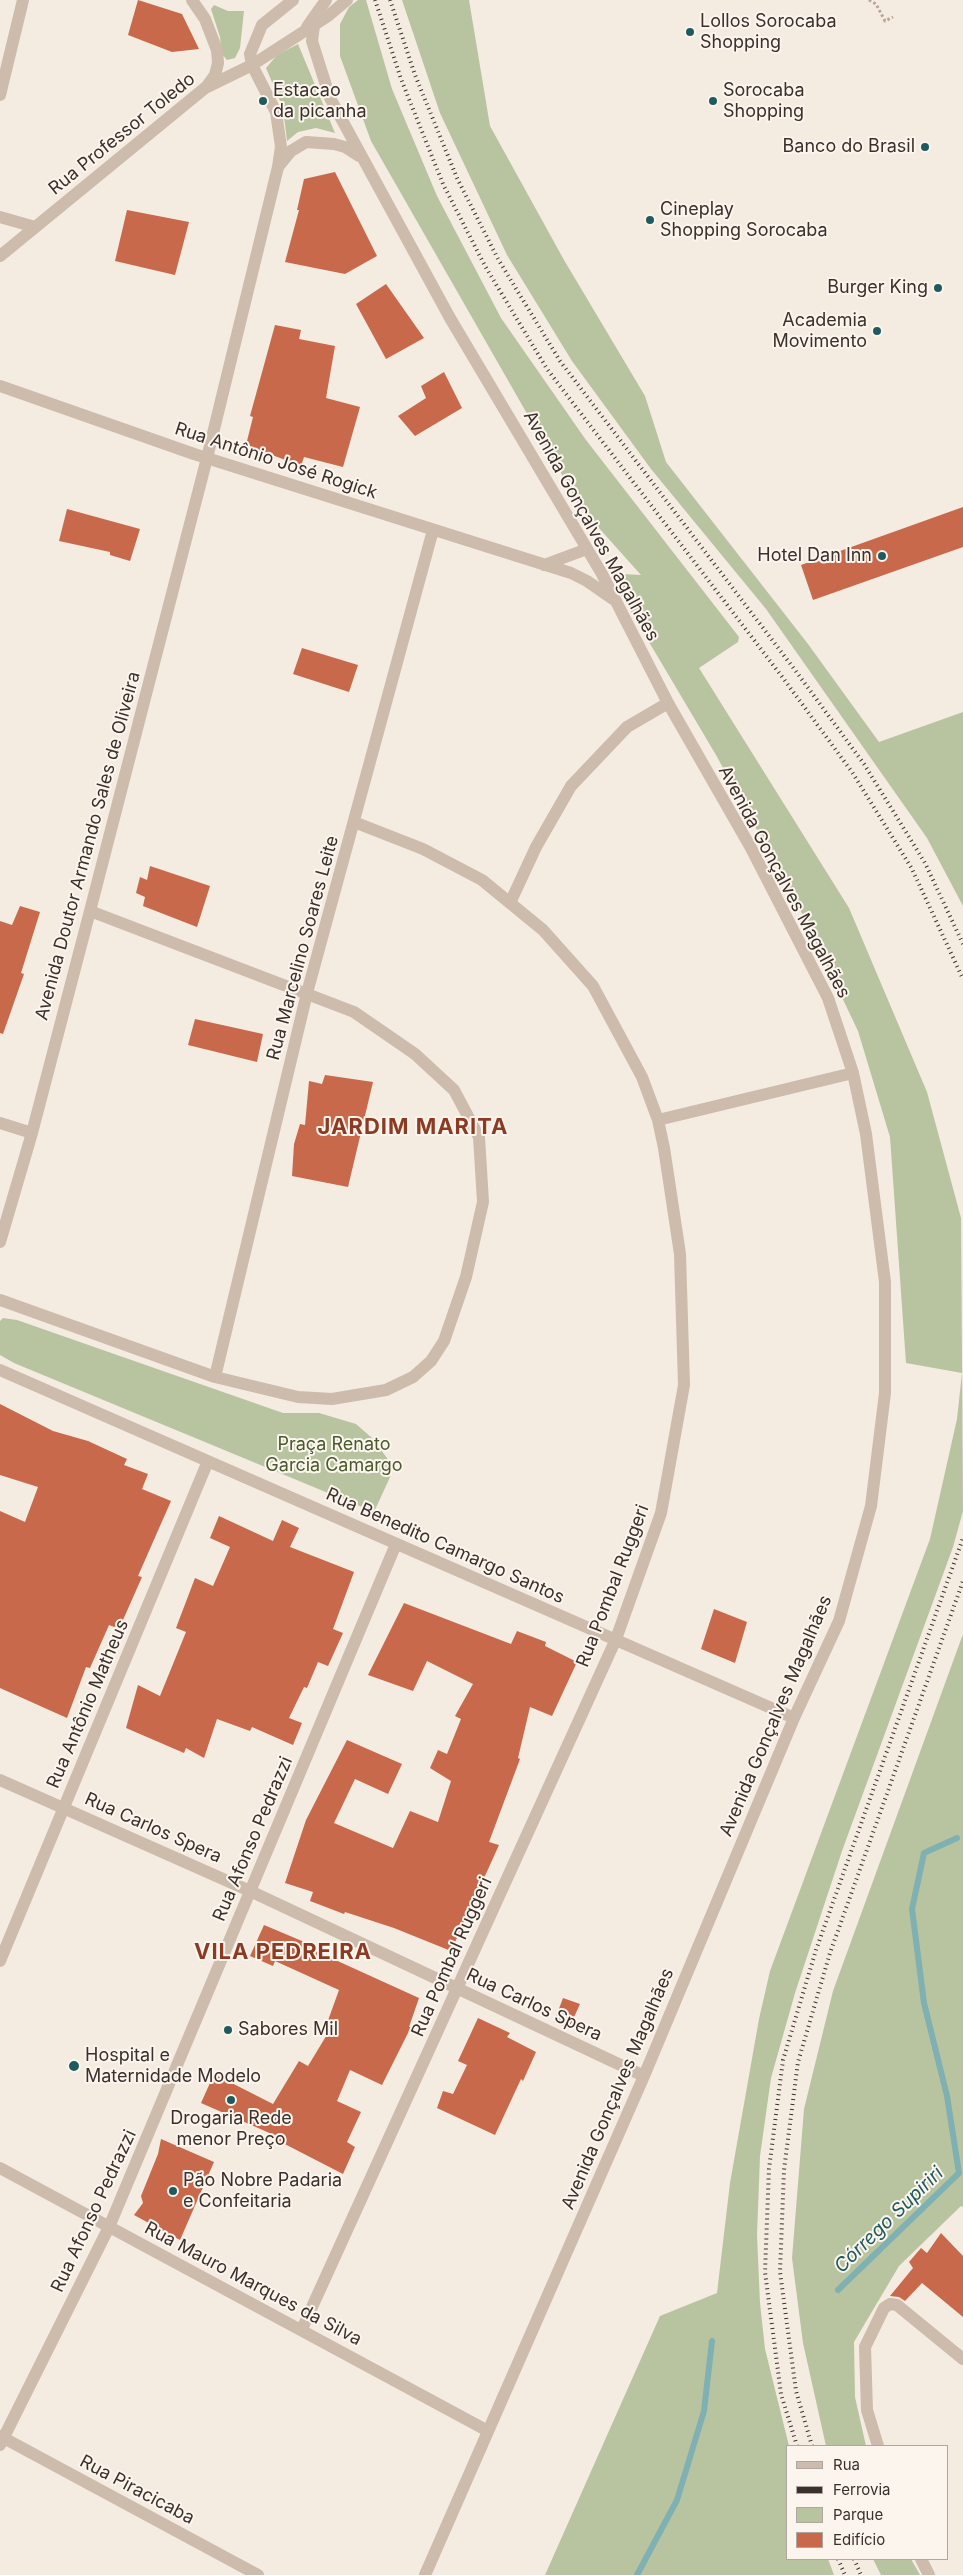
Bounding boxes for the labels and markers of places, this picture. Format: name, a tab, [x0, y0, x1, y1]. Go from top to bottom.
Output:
place label: Lollos Sorocaba Shopping	[700, 11, 837, 54]
marker: Lollos Sorocaba Shopping	[684, 26, 696, 38]
place label: Estacao da picanha	[273, 80, 367, 122]
place label: Sorocaba Shopping	[723, 80, 804, 122]
marker: Estacao da picanha	[257, 95, 269, 107]
marker: Sorocaba Shopping	[707, 95, 719, 107]
place label: Banco do Brasil	[783, 136, 915, 158]
marker: Banco do Brasil	[919, 141, 931, 153]
place label: Cineplay Shopping Sorocaba	[660, 199, 828, 242]
marker: Cineplay Shopping Sorocaba	[644, 214, 656, 226]
place label: Burger King	[827, 277, 928, 299]
marker: Burger King	[932, 282, 944, 294]
place label: Academia Movimento	[772, 310, 867, 352]
marker: Academia Movimento	[871, 325, 883, 337]
place label: Hotel Dan Inn	[757, 545, 872, 567]
marker: Hotel Dan Inn	[876, 550, 888, 562]
place label: Sabores Mil	[238, 2019, 338, 2041]
marker: Sabores Mil	[222, 2024, 234, 2036]
place label: Hospital e Maternidade Modelo	[85, 2045, 261, 2088]
marker: Hospital e Maternidade Modelo	[67, 2059, 81, 2073]
marker: Drogaria Rede menor Preço	[225, 2094, 237, 2106]
place label: Drogaria Rede menor Preço	[170, 2108, 292, 2150]
place label: Pão Nobre Padaria e Confeitaria	[183, 2170, 342, 2212]
marker: Pão Nobre Padaria e Confeitaria	[167, 2185, 179, 2197]

